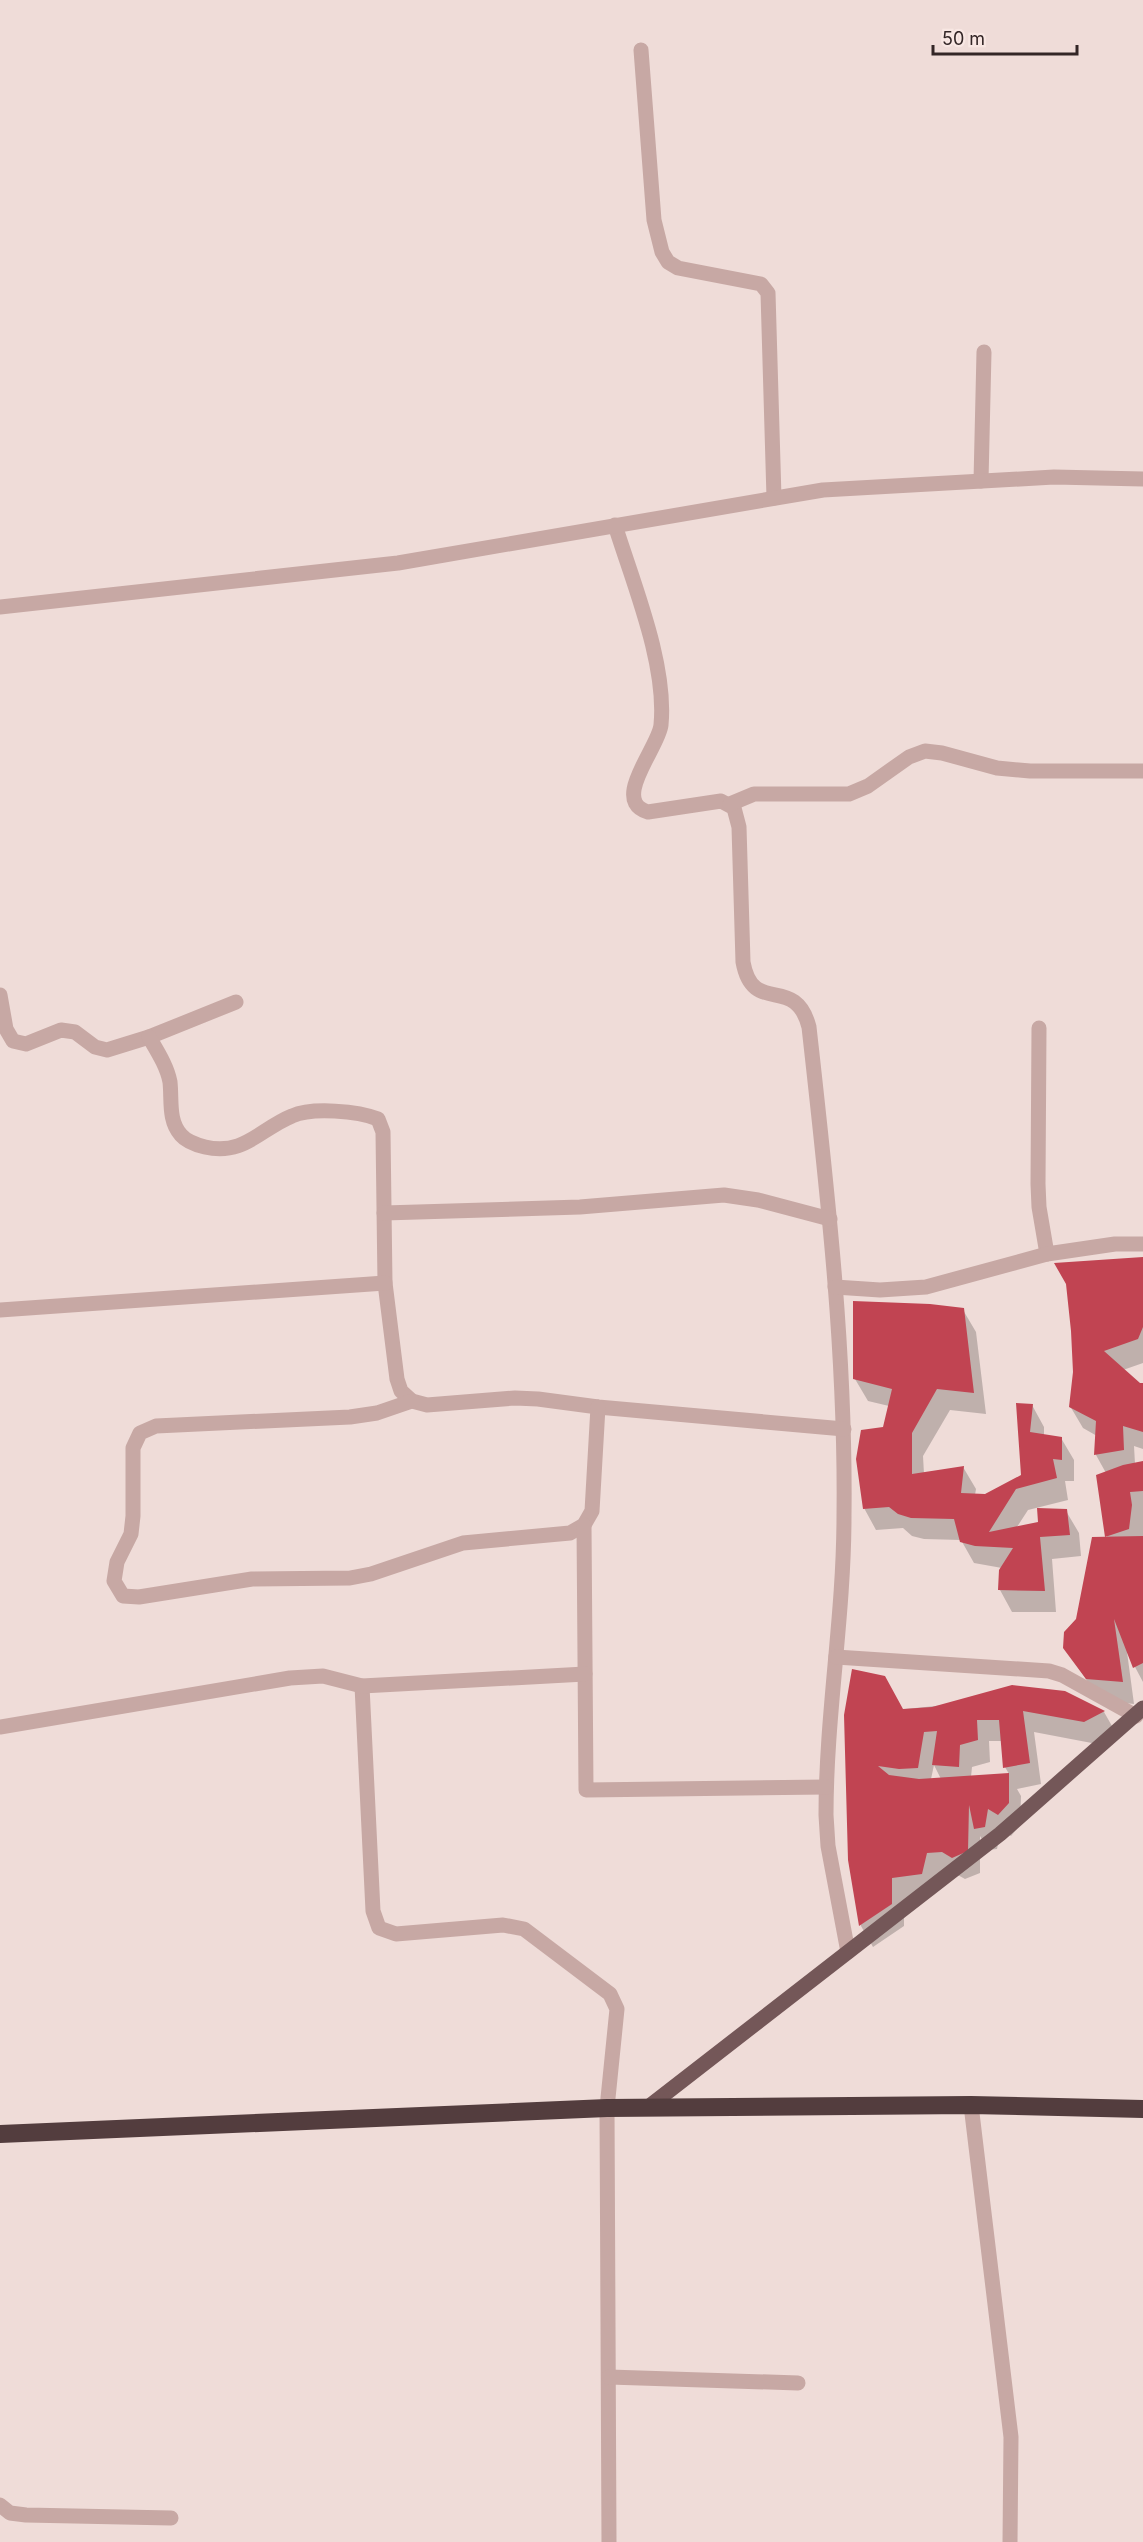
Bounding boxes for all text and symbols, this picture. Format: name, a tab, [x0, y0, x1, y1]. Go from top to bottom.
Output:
scale bar	[933, 18, 1077, 56]
text: 50 m	[942, 28, 985, 49]

